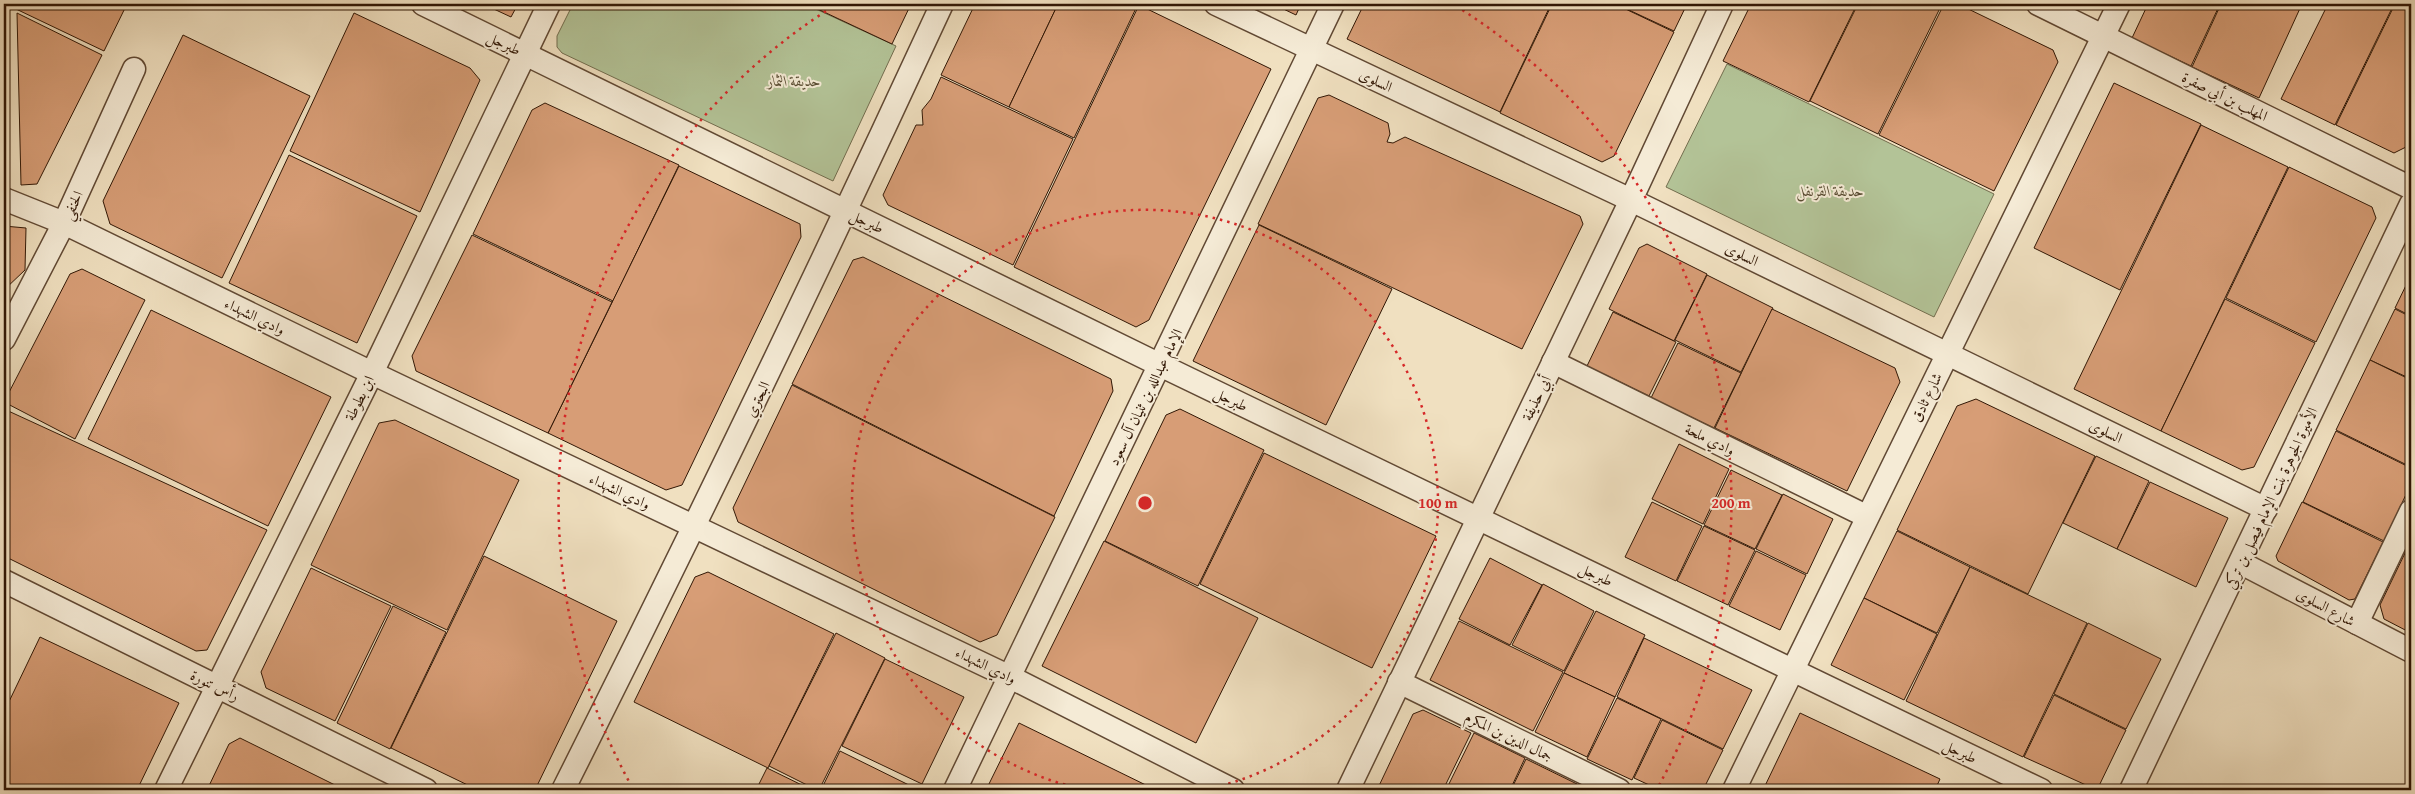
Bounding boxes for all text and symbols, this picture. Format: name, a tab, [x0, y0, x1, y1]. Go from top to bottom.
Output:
street label: طبرجل	[483, 26, 525, 61]
street label: السلوى	[1356, 63, 1396, 97]
street label: المهلب بن أبي صفرة	[2178, 66, 2271, 128]
park label: حديقة الثمار	[766, 70, 821, 91]
park label: حديقة القرنفل	[1796, 180, 1864, 202]
street label: الحنفي	[56, 187, 91, 225]
street label: طبرجل	[846, 204, 888, 239]
street label: السلوى	[1722, 237, 1762, 271]
street label: وادي الشهداء	[220, 292, 289, 342]
street label: الإمام عبدالله بن ثنيان آل سعود	[1103, 325, 1190, 470]
street label: شارع ثادق	[1905, 369, 1950, 427]
street label: أبي حذيفة	[1516, 371, 1558, 425]
street label: ابن بطوطة	[339, 372, 379, 424]
street label: البحتري	[739, 378, 776, 421]
street label: طبرجل	[1210, 382, 1252, 417]
street label: الأميرة الجوهرة بنت الإمام فيصل بن تركي	[2220, 404, 2325, 594]
street label: السلوى	[2086, 414, 2126, 448]
street label: وادي ملحة	[1681, 418, 1739, 462]
street label: وادي الشهداء	[585, 468, 654, 516]
text: 100 m	[1418, 492, 1458, 513]
text: 200 m	[1711, 492, 1751, 513]
centre of rings	[1136, 494, 1154, 512]
street label: طبرجل	[1575, 557, 1617, 592]
street label: شارع السلوى	[2291, 583, 2359, 634]
street label: وادي الشهداء	[951, 641, 1020, 691]
street label: رأس تنورة	[187, 664, 243, 706]
street label: جمال الدين بن المكرم	[1460, 706, 1556, 769]
street label: طبرجل	[1939, 734, 1981, 769]

